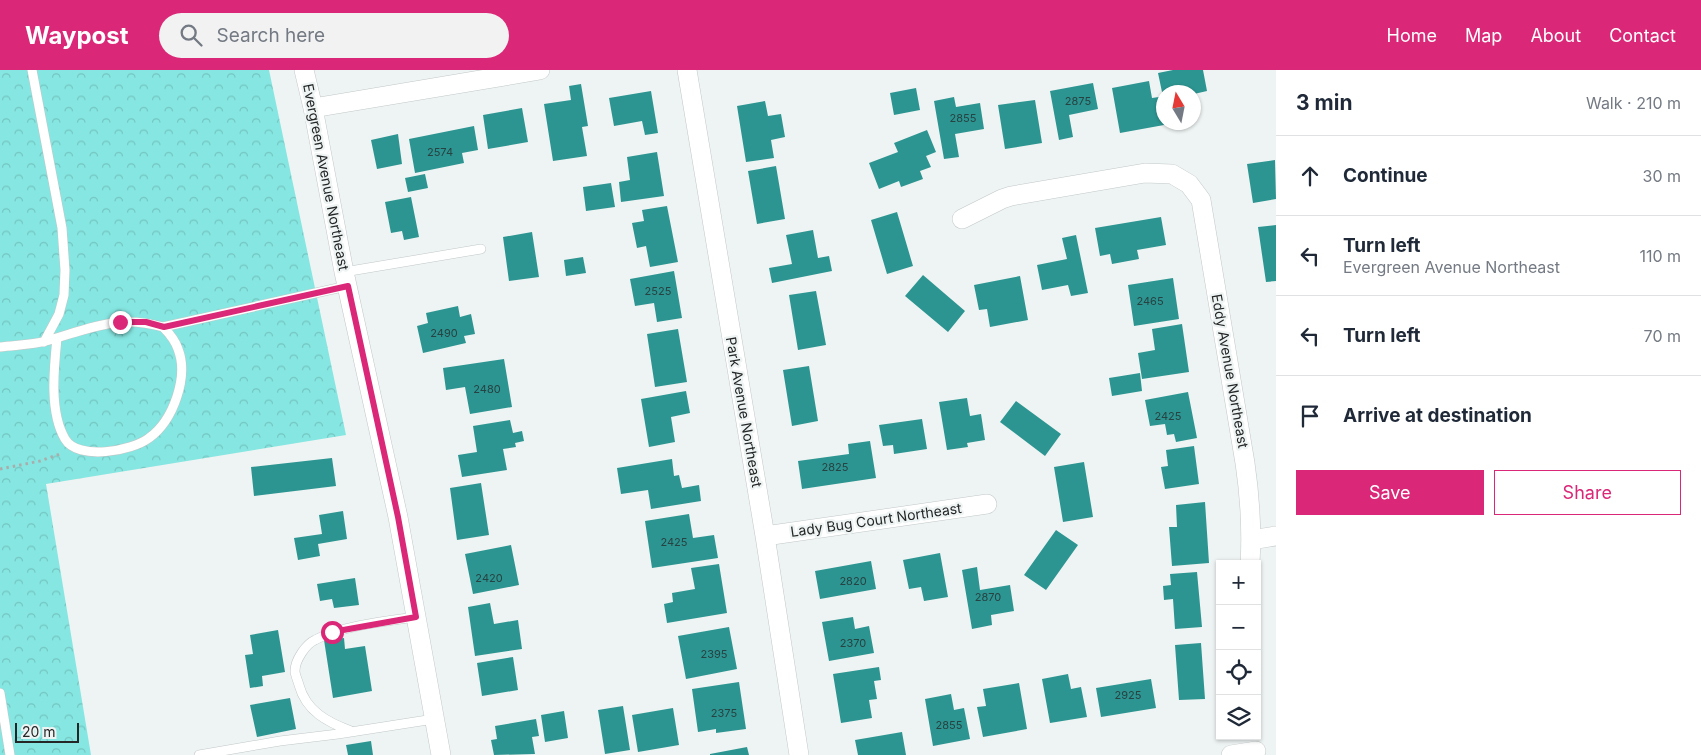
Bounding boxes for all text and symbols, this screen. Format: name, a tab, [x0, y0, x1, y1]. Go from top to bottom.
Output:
search box	[159, 13, 509, 58]
text: Waypost	[25, 21, 129, 50]
icon: search	[177, 21, 205, 49]
text: Search here	[217, 24, 325, 47]
text: Home	[1387, 25, 1437, 46]
text: Map	[1465, 25, 1502, 46]
text: About	[1530, 25, 1581, 46]
text: Contact	[1609, 25, 1676, 46]
street label: Evergreen Avenue Northeast	[300, 82, 353, 272]
north arrow	[1156, 85, 1201, 130]
text: 3 min	[1296, 90, 1352, 115]
text: Walk · 210 m	[1586, 93, 1681, 113]
house number: 2875	[1065, 94, 1091, 108]
house number: 2855	[950, 111, 977, 125]
house number: 2574	[427, 145, 453, 159]
icon: ahead	[1296, 162, 1324, 190]
text: Continue	[1343, 164, 1428, 187]
text: 30 m	[1643, 166, 1681, 186]
text: Turn left	[1343, 234, 1421, 257]
icon: left	[1296, 242, 1324, 270]
text: 110 m	[1639, 246, 1681, 266]
text: Evergreen Avenue Northeast	[1343, 257, 1560, 277]
house number: 2525	[645, 284, 672, 298]
street label: Eddy Avenue Northeast	[1209, 293, 1252, 450]
house number: 2465	[1136, 294, 1164, 308]
route end	[109, 311, 132, 334]
icon: left	[1296, 322, 1324, 350]
text: Turn left	[1343, 324, 1421, 347]
house number: 2490	[430, 326, 458, 340]
text: 70 m	[1644, 326, 1681, 346]
street label: Park Avenue Northeast	[723, 335, 766, 489]
house number: 2480	[473, 382, 501, 396]
icon: arrive	[1296, 402, 1324, 430]
text: Arrive at destination	[1343, 404, 1532, 427]
house number: 2425	[1154, 409, 1182, 423]
house number: 2825	[822, 460, 849, 474]
button: Save	[1296, 470, 1484, 515]
button: Share	[1494, 470, 1681, 515]
street label: Lady Bug Court Northeast	[789, 499, 963, 540]
house number: 2425	[660, 535, 688, 549]
map controls	[1216, 560, 1261, 740]
button: +	[1216, 560, 1261, 605]
house number: 2420	[475, 571, 503, 585]
house number: 2820	[839, 574, 867, 588]
house number: 2870	[975, 590, 1001, 604]
button: −	[1216, 605, 1261, 650]
route start	[321, 621, 344, 644]
house number: 2370	[840, 636, 866, 650]
house number: 2395	[700, 647, 728, 661]
button: locate	[1216, 650, 1261, 695]
house number: 2925	[1115, 688, 1142, 702]
button: layers	[1216, 695, 1261, 740]
house number: 2375	[711, 706, 737, 720]
house number: 2855	[936, 718, 963, 732]
scale bar	[15, 720, 79, 743]
text: 20 m	[22, 723, 56, 740]

